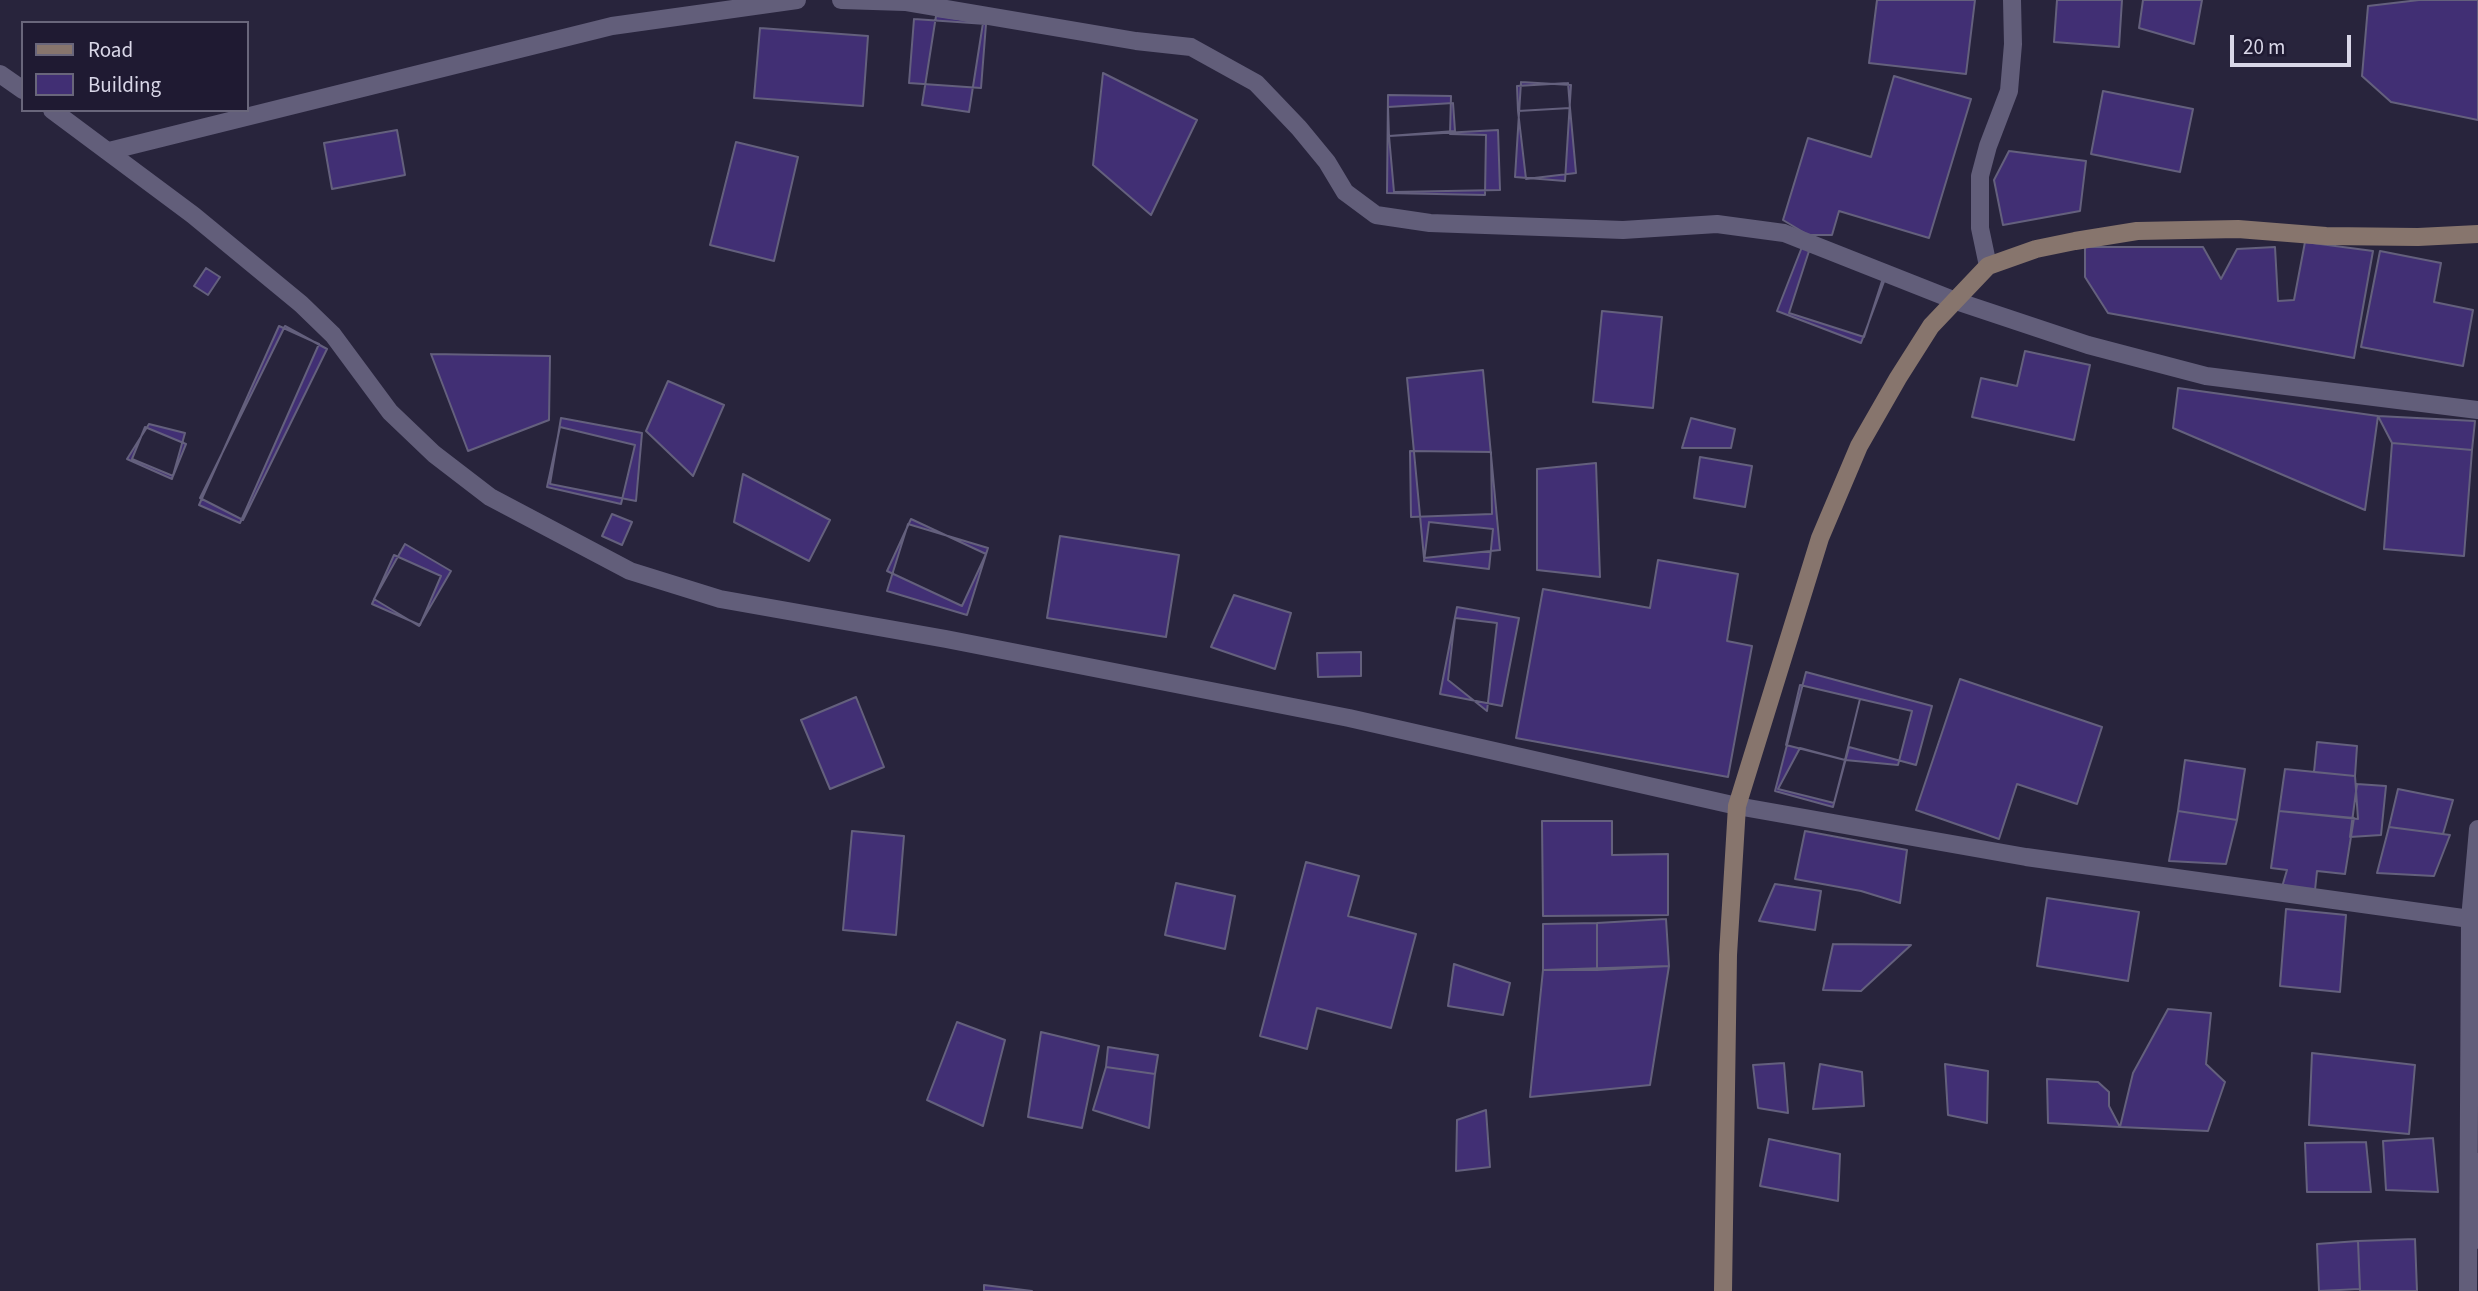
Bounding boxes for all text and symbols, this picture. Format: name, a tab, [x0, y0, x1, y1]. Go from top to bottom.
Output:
legend	[21, 21, 248, 112]
scale bar	[2233, 21, 2354, 65]
text: 20 m	[2243, 32, 2285, 62]
text: Road	[88, 35, 133, 65]
text: Building	[88, 70, 161, 100]

